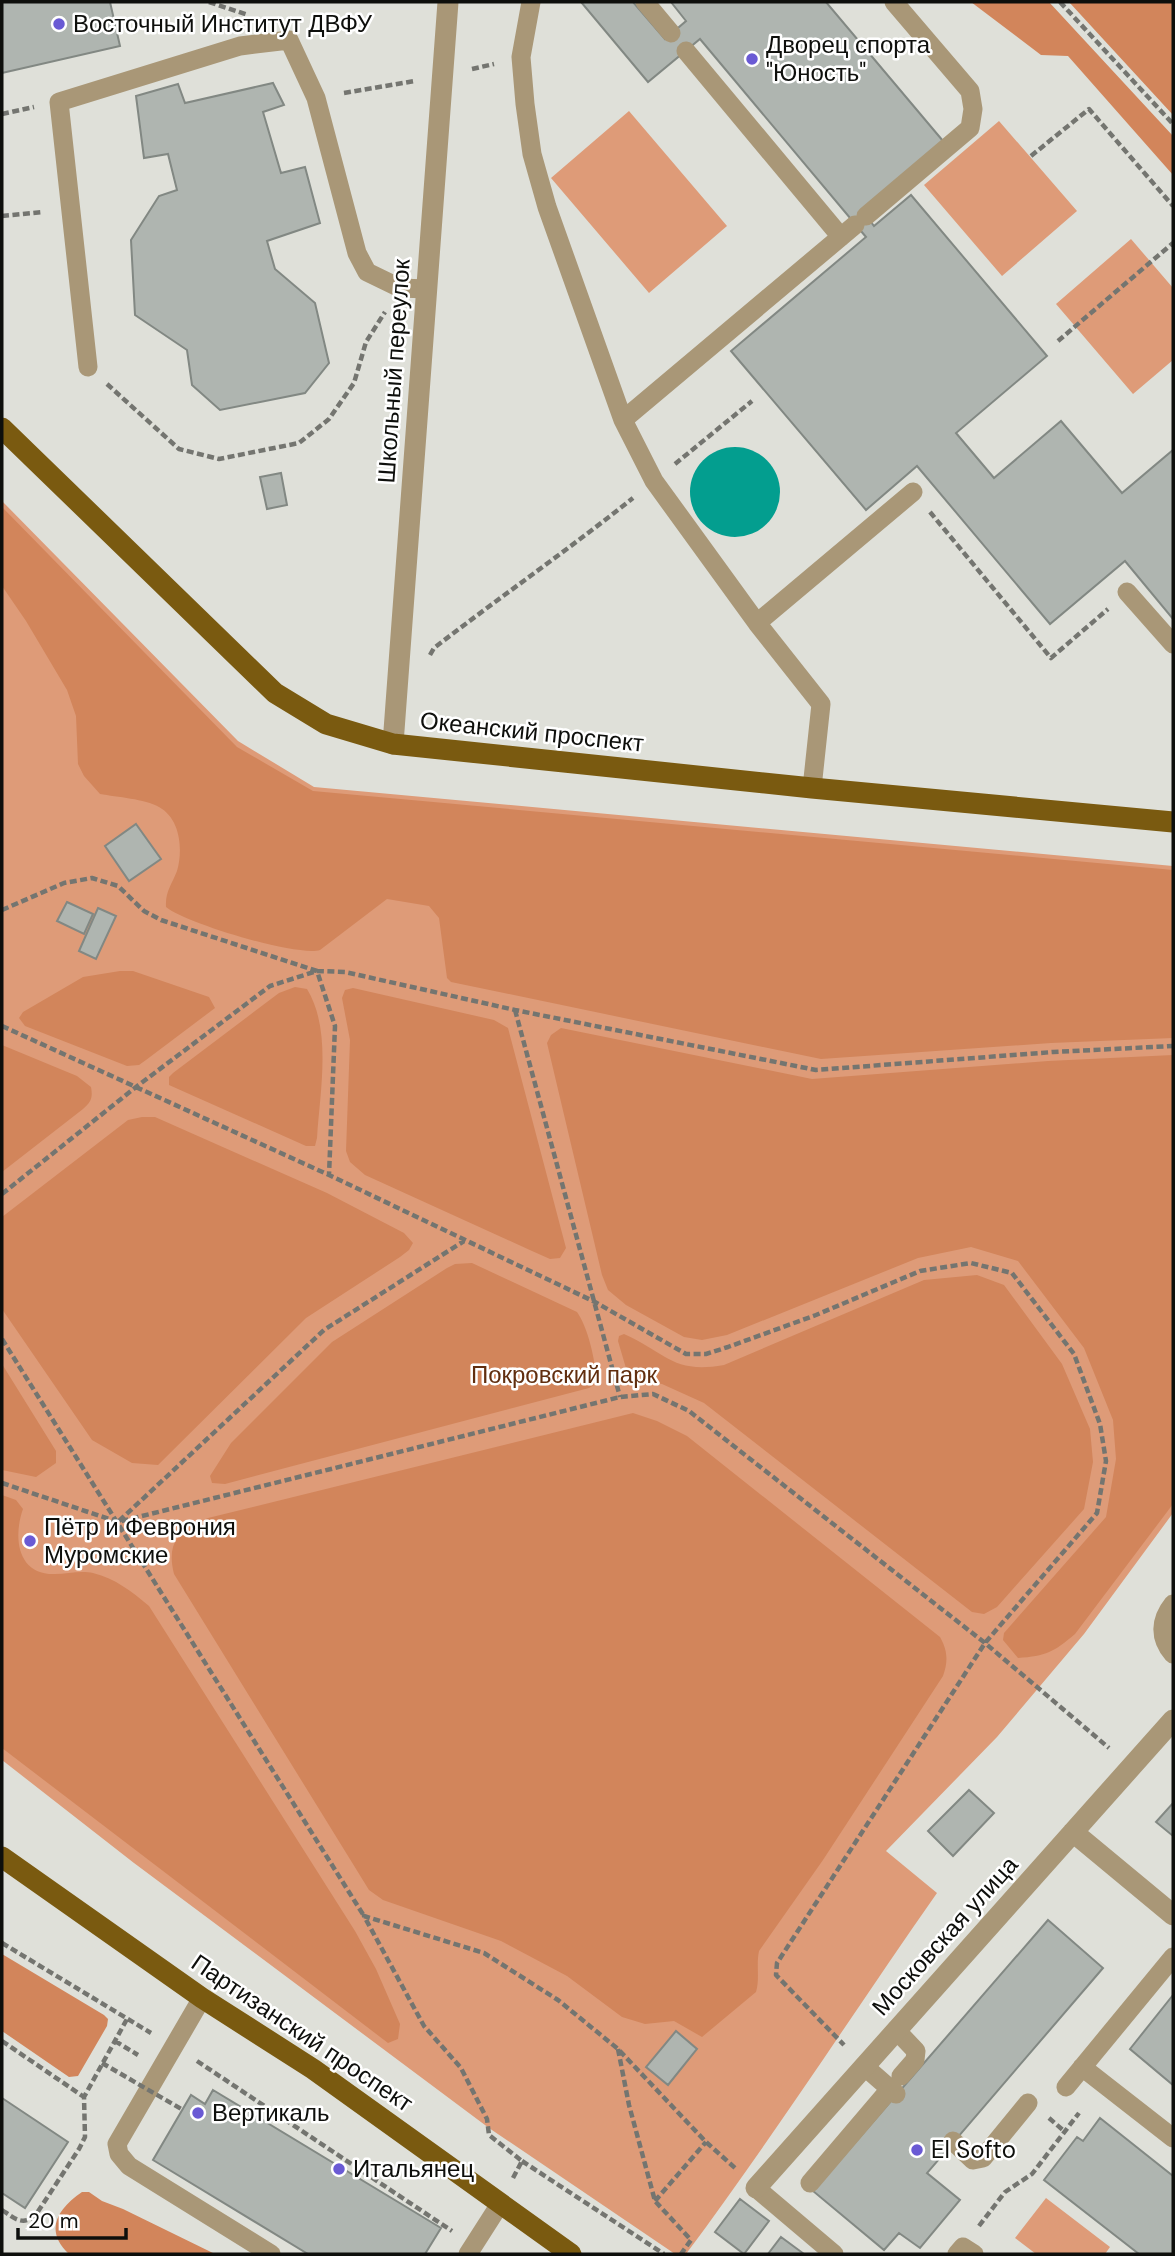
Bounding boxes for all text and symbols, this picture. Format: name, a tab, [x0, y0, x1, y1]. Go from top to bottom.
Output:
place label: Восточный Институт ДВФУ	[73, 8, 373, 39]
marker: Восточный Институт ДВФУ	[51, 16, 67, 32]
place label: Дворец спорта "Юность"	[766, 29, 931, 88]
marker: Дворец спорта "Юность"	[744, 51, 760, 67]
street label: Школьный переулок	[370, 257, 417, 484]
street label: Океанский проспект	[419, 704, 646, 759]
park label: Покровский парк	[471, 1359, 658, 1390]
place label: Пётр и Феврония Муромские	[44, 1511, 236, 1570]
marker: Пётр и Феврония Муромские	[22, 1533, 38, 1549]
street label: Московская улица	[865, 1849, 1025, 2022]
street label: Партизанский проспект	[185, 1947, 419, 2118]
place label: Вертикаль	[212, 2097, 329, 2128]
marker: Вертикаль	[190, 2105, 206, 2121]
place label: El Softo	[931, 2134, 1016, 2165]
marker: El Softo	[909, 2142, 925, 2158]
place label: Итальянец	[353, 2153, 474, 2184]
marker: Итальянец	[331, 2161, 347, 2177]
scale bar	[18, 2196, 126, 2240]
text: 20 m	[28, 2207, 79, 2235]

